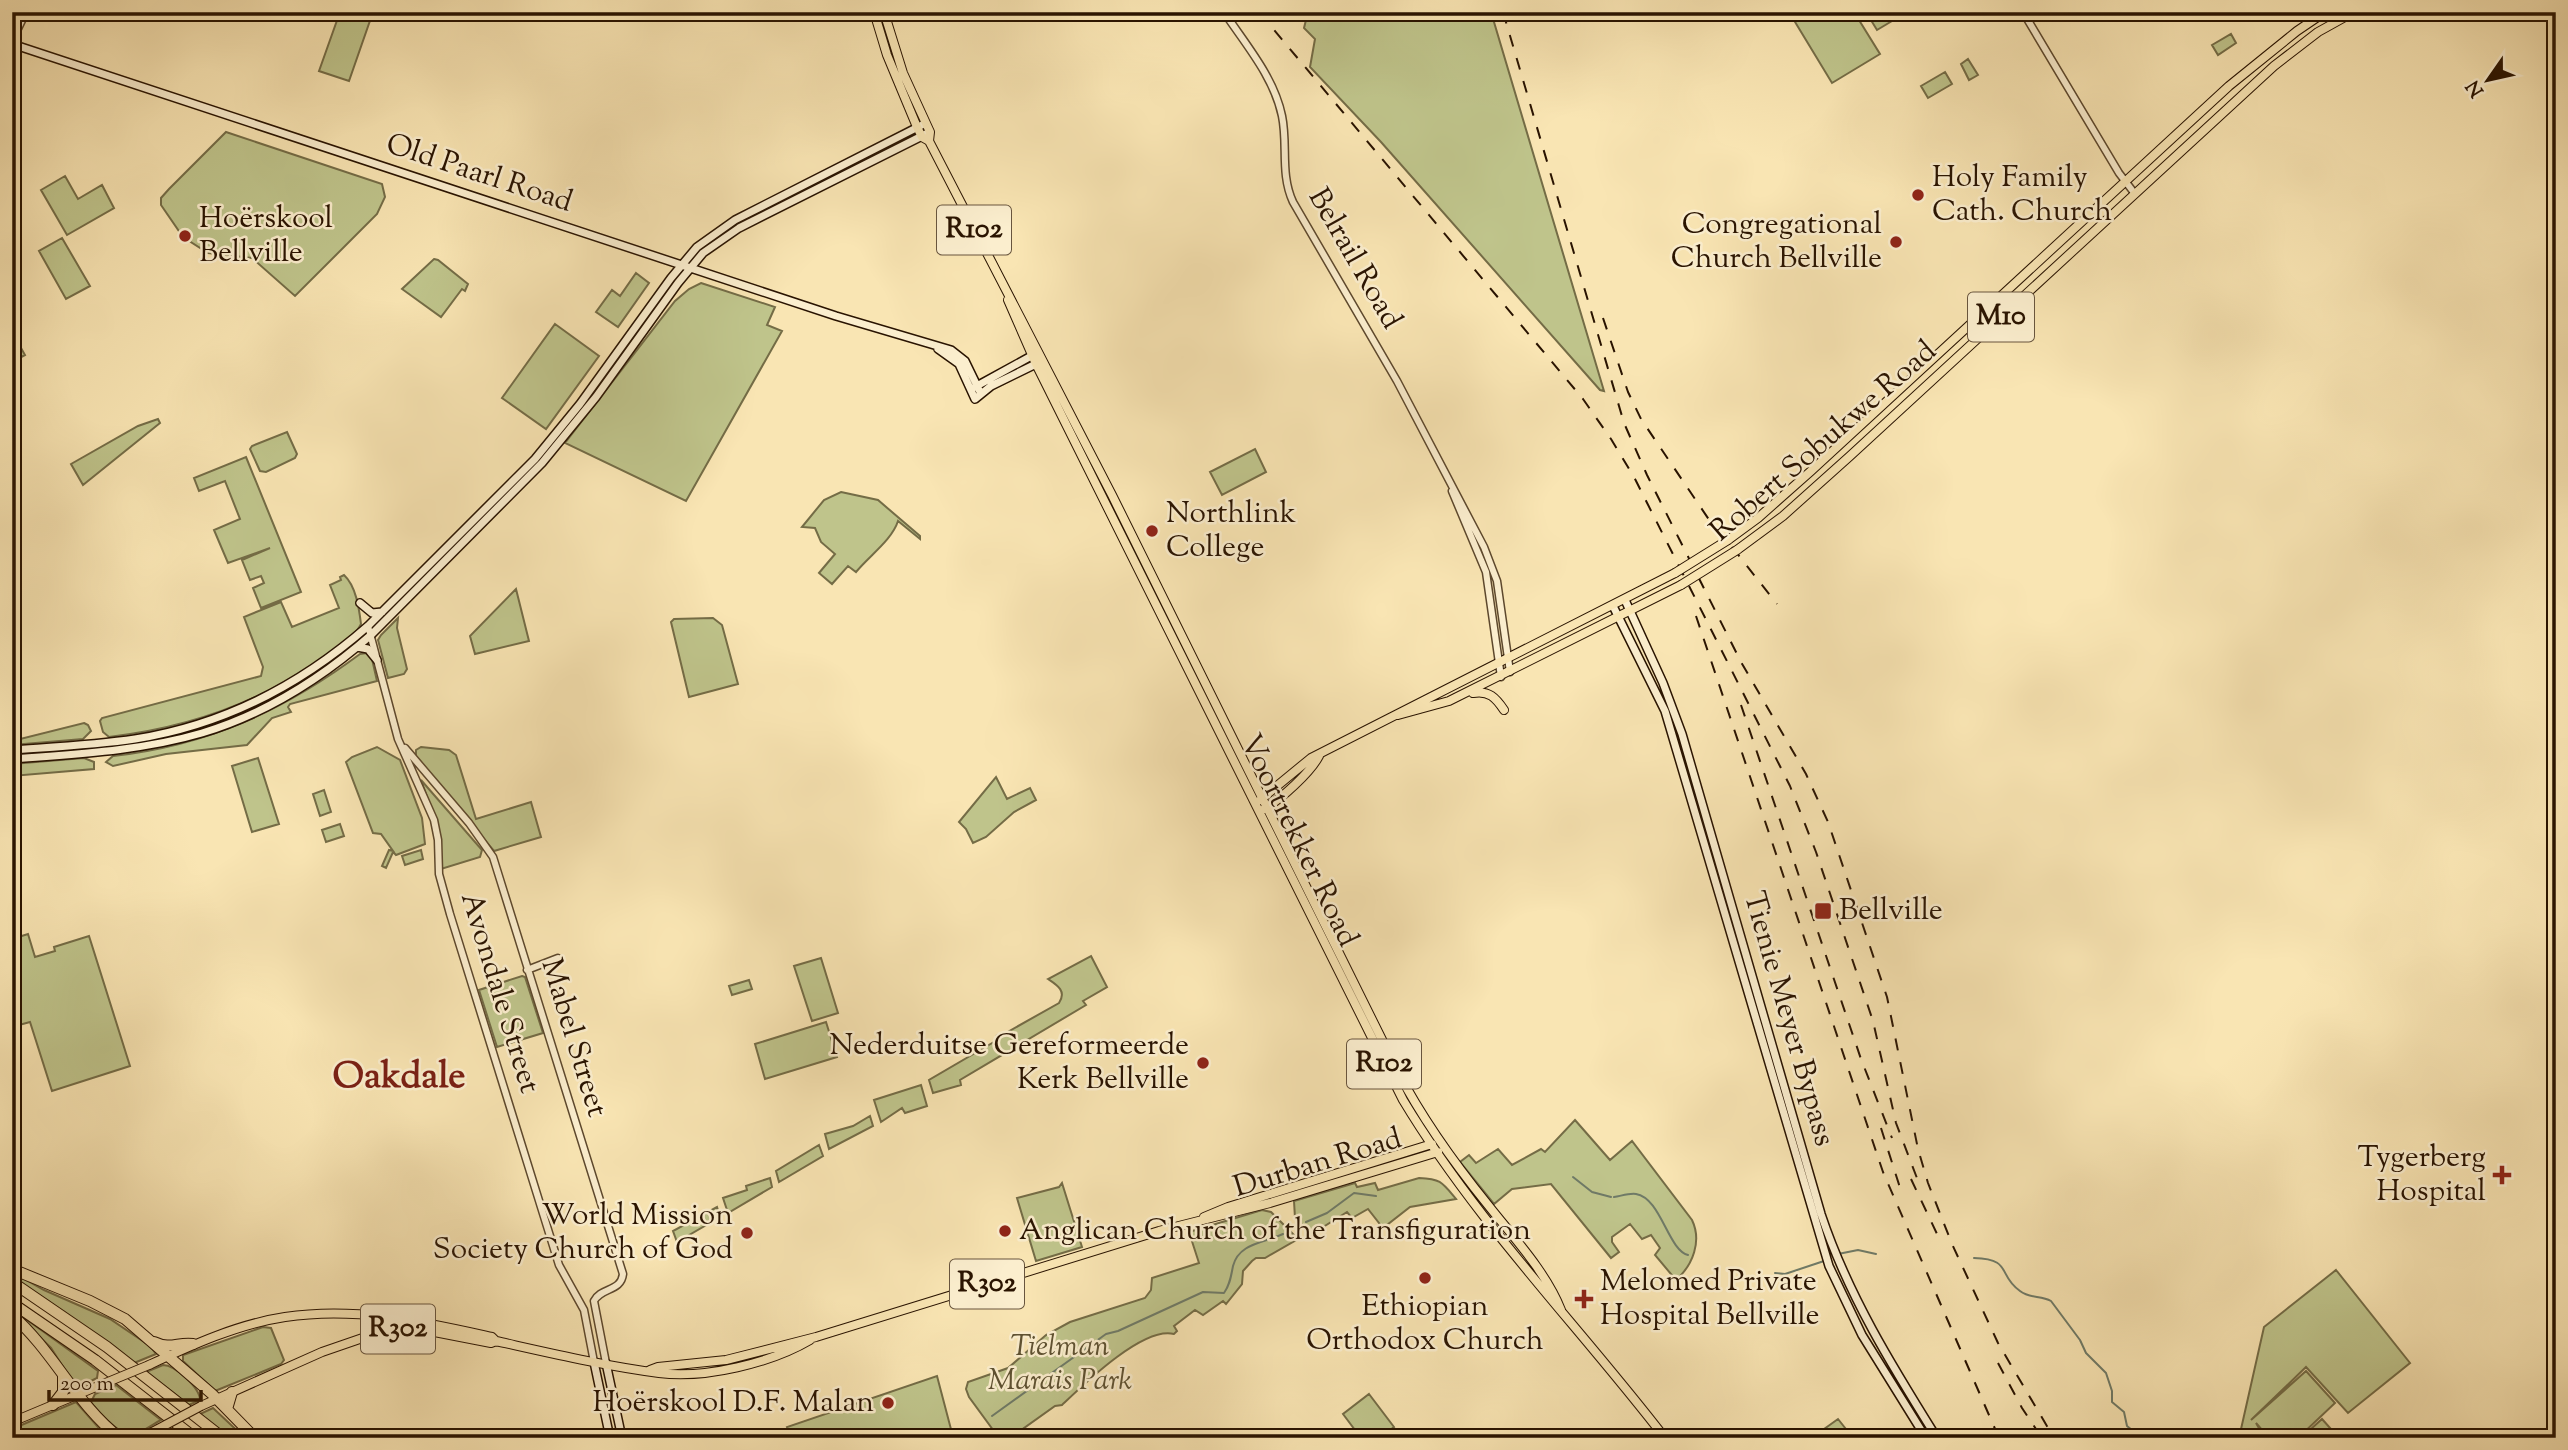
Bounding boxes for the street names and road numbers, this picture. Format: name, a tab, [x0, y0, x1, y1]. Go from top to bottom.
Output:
street label: Old Paarl Road	[380, 124, 578, 224]
street label: Belrail Road	[1296, 180, 1412, 338]
road number: R102	[937, 205, 1011, 254]
road number: M10	[1968, 292, 2034, 342]
street label: Robert Sobukwe Road	[1701, 331, 1947, 553]
street label: Voortrekker Road	[1228, 727, 1368, 955]
street label: Avondale Street	[448, 887, 550, 1099]
street label: Tienie Meyer Bypass	[1731, 887, 1845, 1151]
street label: Mabel Street	[529, 954, 617, 1122]
road number: R102	[1347, 1040, 1421, 1088]
street label: Durban Road	[1229, 1118, 1407, 1210]
road number: R302	[950, 1260, 1024, 1308]
road number: R302	[361, 1304, 435, 1354]

